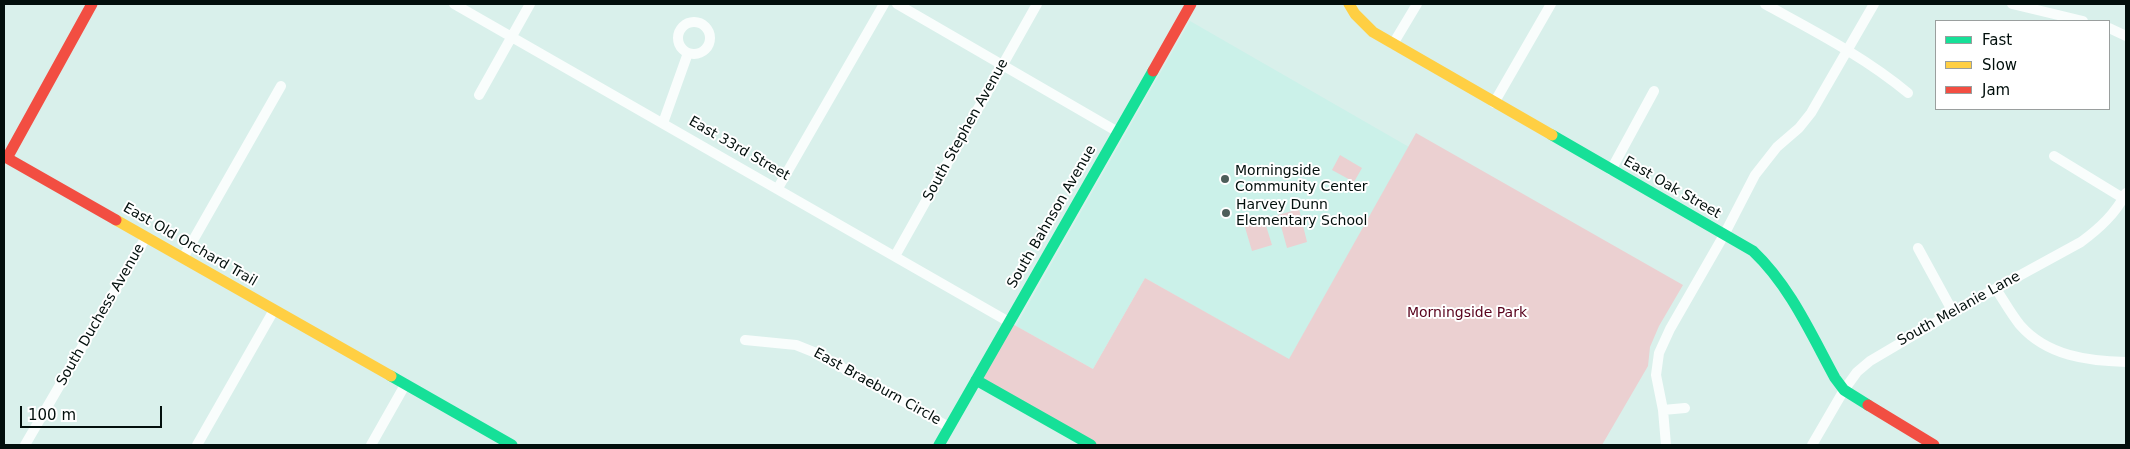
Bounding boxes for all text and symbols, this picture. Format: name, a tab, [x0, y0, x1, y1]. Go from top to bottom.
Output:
legend	[1935, 20, 2110, 110]
text: Fast	[1982, 31, 2012, 49]
street label: South Stephen Avenue	[920, 56, 1012, 204]
text: Slow	[1982, 56, 2017, 74]
text: Jam	[1982, 81, 2010, 99]
street label: East 33rd Street	[685, 113, 793, 185]
street label: South Bahnson Avenue	[1004, 143, 1100, 291]
street label: East Oak Street	[1620, 153, 1724, 223]
place label: Morningside Community Center	[1235, 163, 1368, 196]
marker: Morningside Community Center	[1219, 173, 1231, 185]
place label: Harvey Dunn Elementary School	[1236, 197, 1368, 230]
street label: East Old Orchard Trail	[120, 200, 260, 290]
marker: Harvey Dunn Elementary School	[1220, 207, 1232, 219]
street label: South Duchess Avenue	[53, 241, 149, 389]
street label: South Melanie Lane	[1895, 268, 2023, 350]
park label: Morningside Park	[1407, 305, 1527, 321]
street label: East Braeburn Circle	[810, 345, 944, 429]
scale bar	[22, 396, 165, 428]
text: 100 m	[28, 406, 76, 424]

